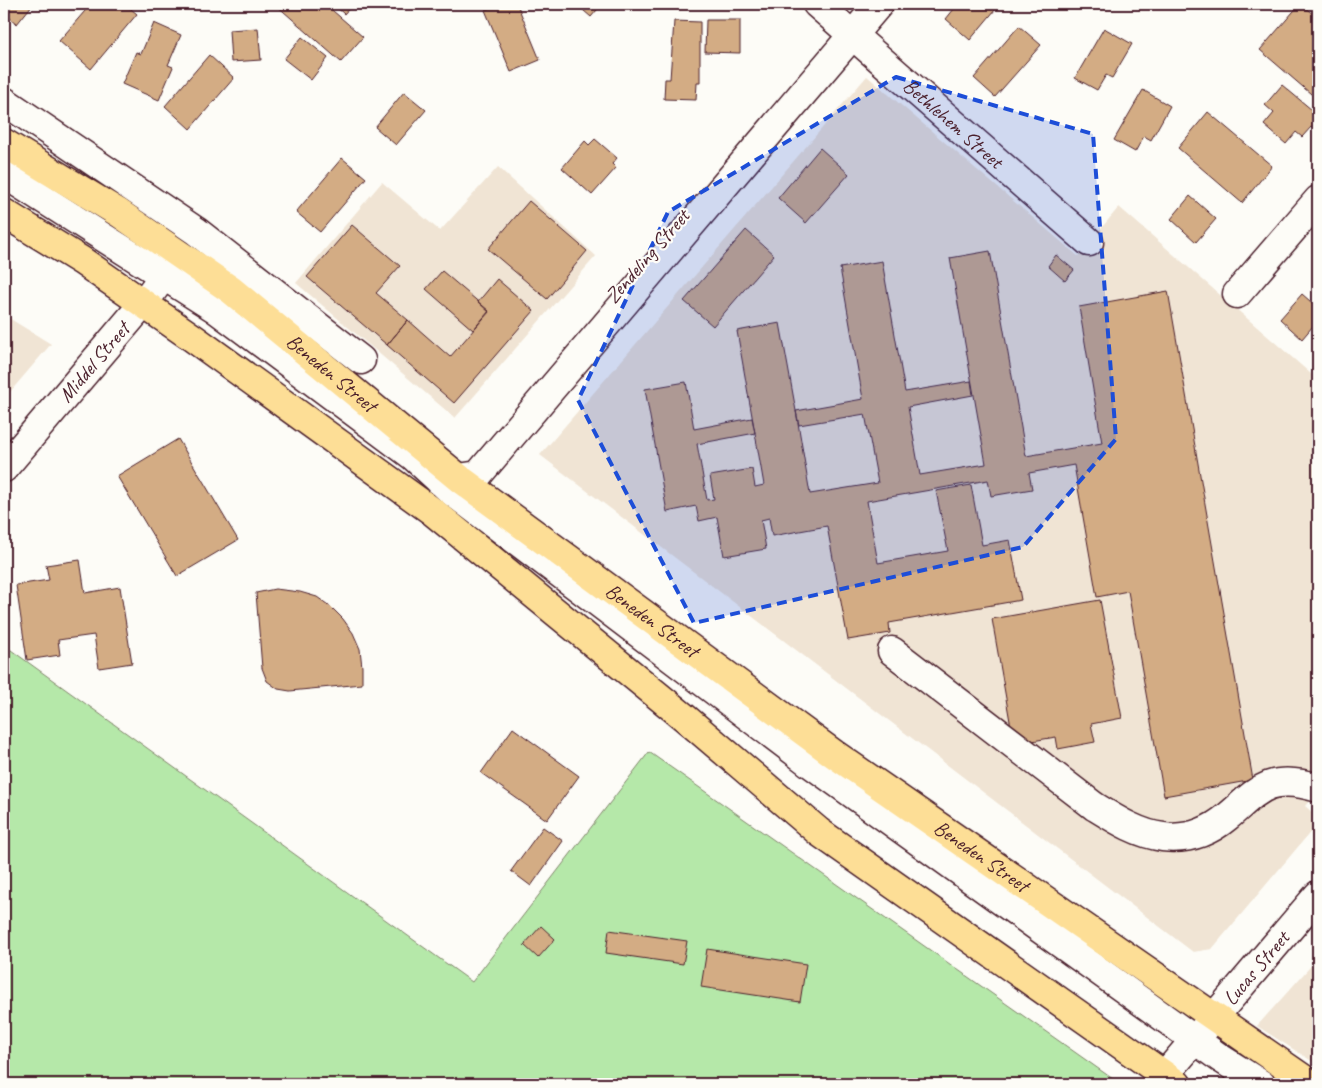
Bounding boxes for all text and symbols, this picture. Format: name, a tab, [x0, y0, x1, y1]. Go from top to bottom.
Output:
street label: Bethlehem Street	[898, 72, 1010, 175]
street label: Zendeling Street	[599, 202, 696, 308]
street label: Middel Street	[53, 314, 137, 407]
street label: Beneden Street	[281, 328, 384, 420]
street label: Beneden Street	[600, 577, 706, 665]
street label: Beneden Street	[929, 814, 1036, 900]
street label: Lucas Street	[1217, 924, 1296, 1010]

